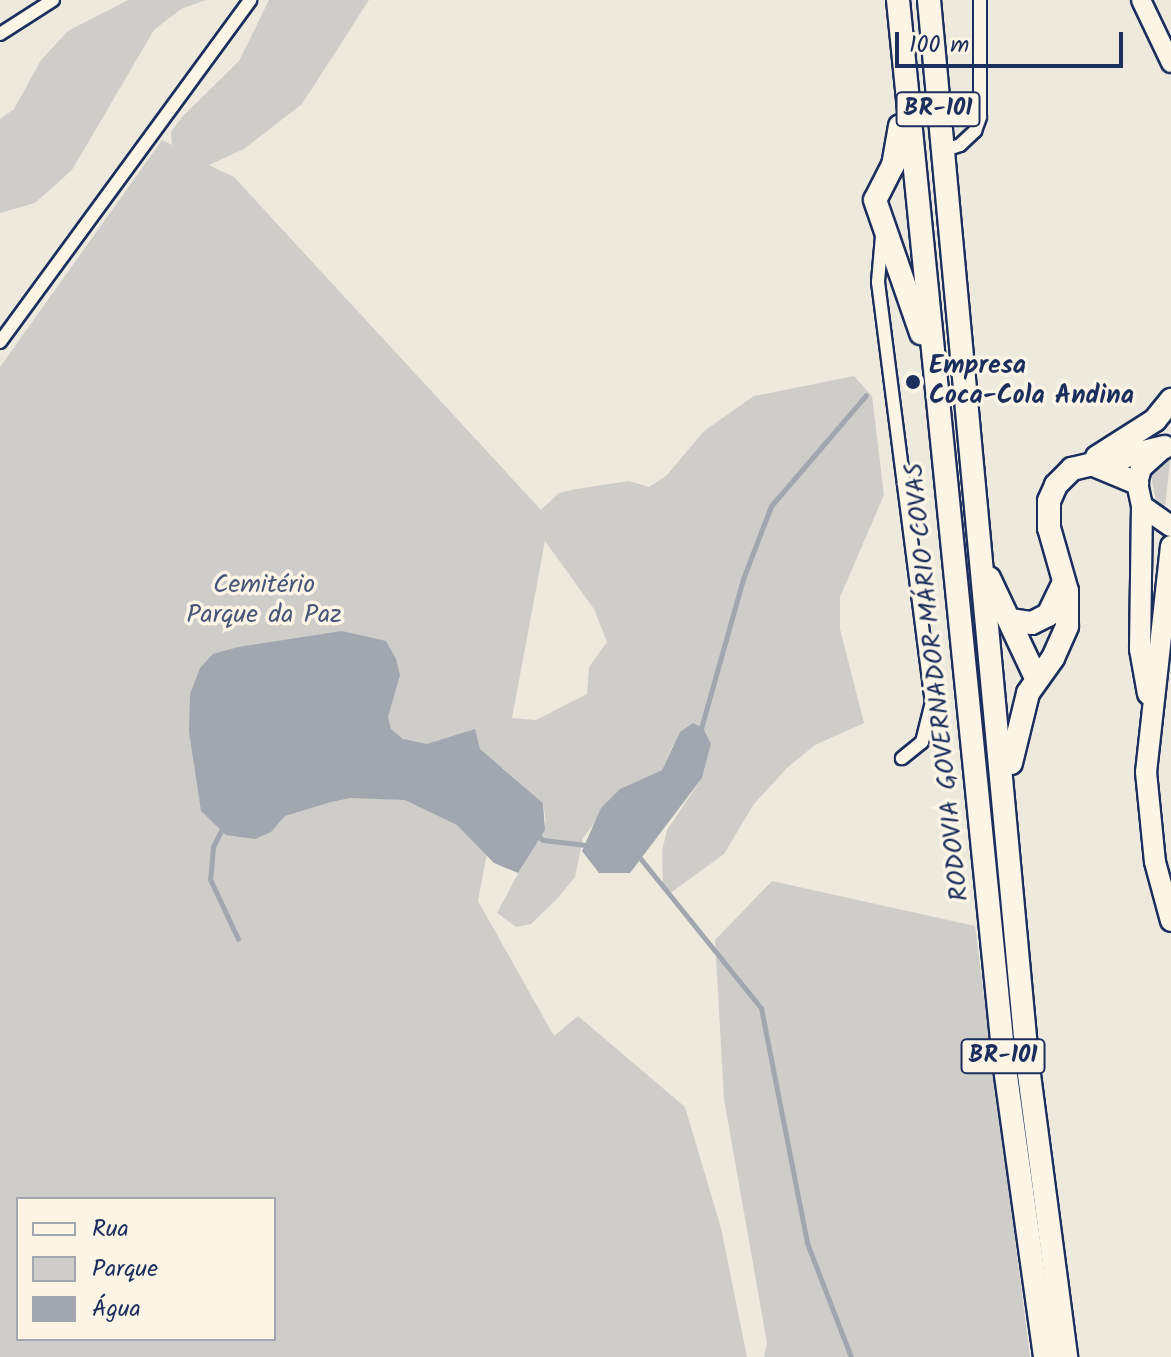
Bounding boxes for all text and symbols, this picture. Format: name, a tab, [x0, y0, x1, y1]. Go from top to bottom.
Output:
scale bar	[899, 16, 1127, 66]
text: 100 m	[909, 26, 969, 65]
road number: BR-101	[894, 89, 982, 129]
place label: Empresa Coca-Cola Andina	[929, 351, 1134, 412]
marker: Empresa Coca-Cola Andina	[904, 373, 922, 391]
street label: RODOVIA GOVERNADOR MÁRIO COVAS	[899, 461, 977, 903]
park label: Cemitério Parque da Paz	[186, 570, 342, 632]
road number: BR-101	[959, 1036, 1047, 1076]
legend	[16, 1197, 276, 1341]
text: Rua	[92, 1210, 129, 1249]
text: Parque	[92, 1250, 158, 1289]
text: Água	[92, 1290, 141, 1329]

